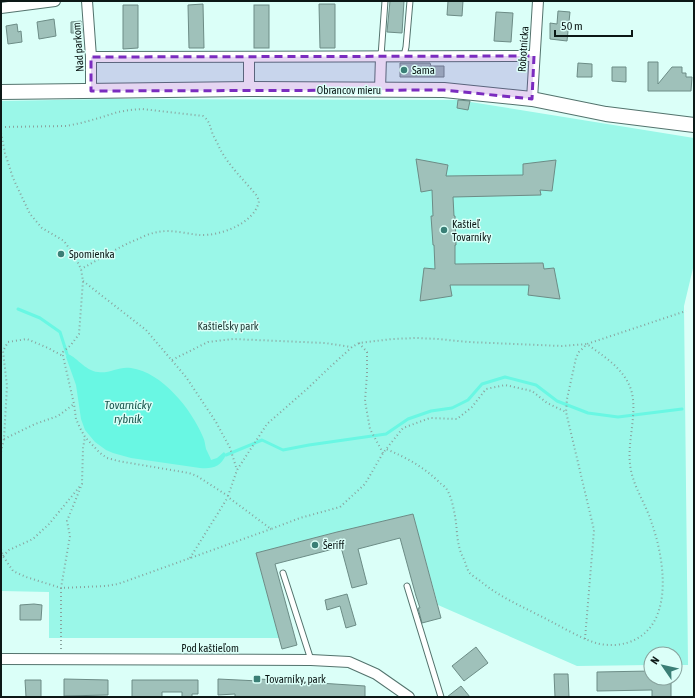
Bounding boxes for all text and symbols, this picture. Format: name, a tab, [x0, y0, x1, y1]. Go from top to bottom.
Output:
scale bar	[555, 12, 632, 38]
text: 50 m	[561, 19, 583, 33]
street label: Nad parkom	[70, 22, 86, 72]
street label: Robotnícka	[515, 26, 531, 72]
place label: Sama	[412, 64, 435, 76]
marker: Sama	[399, 65, 409, 75]
street label: Obrancov mieru	[317, 84, 381, 96]
place label: Kaštieľ Tovarníky	[452, 218, 492, 243]
marker: Kaštieľ Tovarníky	[439, 225, 449, 235]
place label: Spomienka	[69, 248, 115, 260]
marker: Spomienka	[56, 249, 66, 259]
park label: Kaštieľsky park	[198, 320, 259, 332]
water label: Tovarnícky rybník	[104, 398, 152, 426]
place label: Šeriff	[323, 539, 344, 551]
marker: Šeriff	[310, 540, 320, 550]
street label: Pod kaštieľom	[181, 642, 239, 654]
north arrow	[643, 646, 683, 686]
text: N	[648, 654, 662, 666]
place label: Tovarníky, park	[265, 673, 326, 685]
marker: Tovarníky, park	[252, 674, 262, 684]

